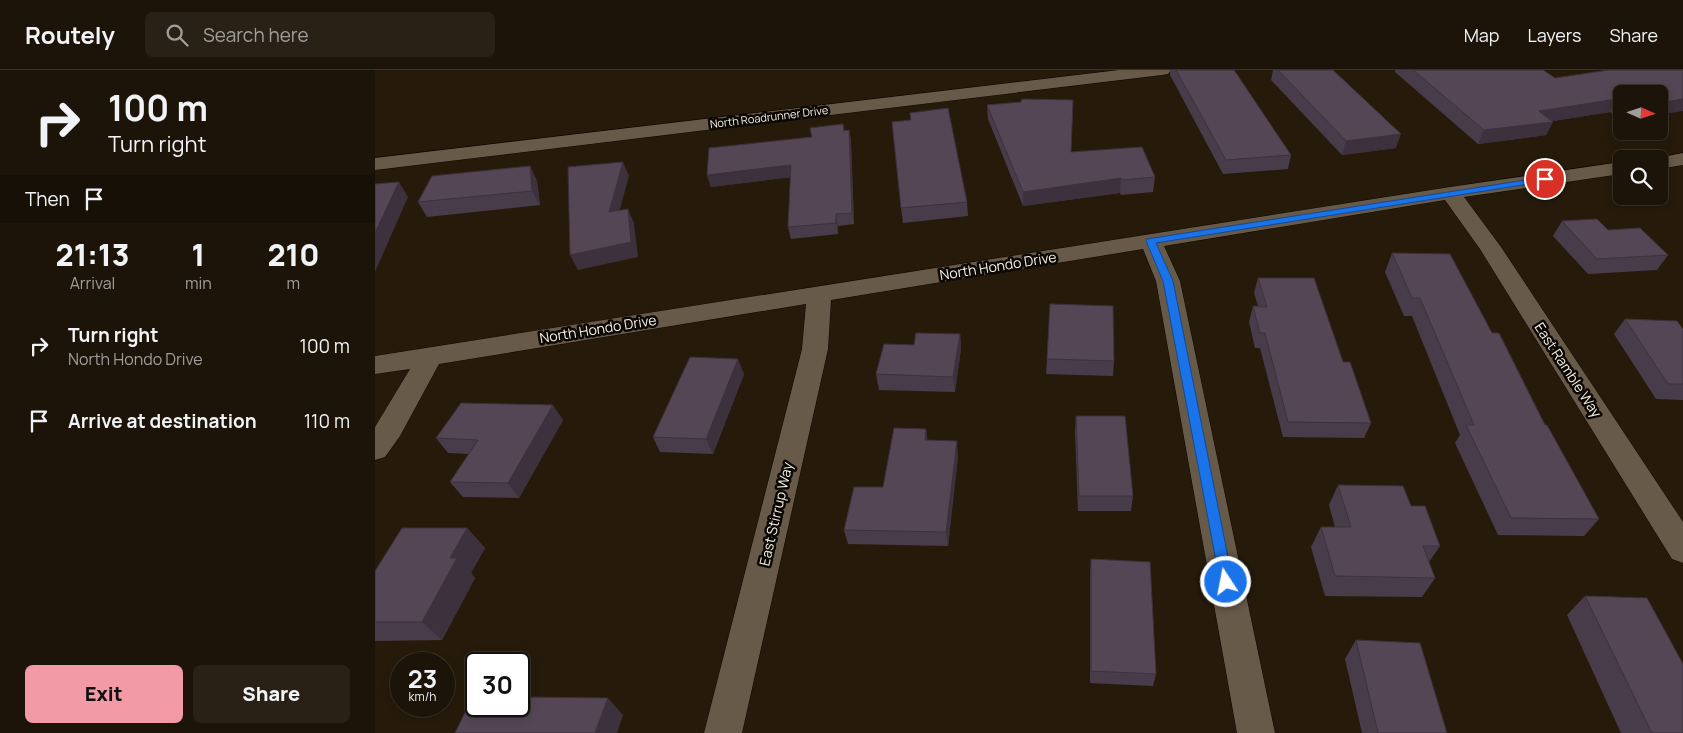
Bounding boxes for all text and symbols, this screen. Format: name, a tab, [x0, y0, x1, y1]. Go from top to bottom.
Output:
search box	[145, 12, 495, 57]
text: Routely	[25, 18, 115, 51]
icon: search	[163, 21, 191, 49]
text: Search here	[203, 22, 309, 48]
text: Map	[1464, 23, 1499, 47]
text: Layers	[1527, 23, 1581, 47]
text: Share	[1609, 23, 1658, 47]
text: 100 m	[108, 84, 208, 132]
north arrow	[1613, 85, 1667, 140]
map controls	[1613, 85, 1668, 205]
icon: right	[25, 90, 90, 155]
street label: North Roadrunner Drive	[709, 102, 830, 131]
text: Turn right	[108, 129, 206, 159]
button: search	[1613, 150, 1668, 205]
pin	[1524, 158, 1566, 200]
icon: arrive	[1531, 165, 1559, 193]
icon: arrive	[80, 185, 108, 213]
text: Then	[25, 186, 70, 212]
text: 21:13	[56, 234, 129, 275]
text: 1	[192, 234, 205, 275]
text: 210	[267, 234, 319, 275]
street label: North Hondo Drive	[938, 247, 1058, 284]
text: Arrival	[70, 272, 115, 294]
text: min	[185, 272, 212, 294]
text: m	[287, 272, 300, 294]
street label: North Hondo Drive	[538, 310, 658, 347]
street label: East Ramble Way	[1531, 319, 1607, 421]
text: Turn right	[68, 322, 158, 348]
icon: right	[25, 332, 53, 360]
text: 100 m	[299, 333, 350, 359]
text: North Hondo Drive	[68, 348, 203, 370]
icon: arrive	[25, 407, 53, 435]
text: Arrive at destination	[68, 408, 257, 434]
text: 110 m	[304, 408, 350, 434]
street label: East Stirrup Way	[754, 460, 797, 568]
position arrow	[1199, 555, 1251, 607]
speed limit sign: 30	[465, 652, 530, 717]
text: 23	[408, 661, 437, 696]
button: Exit	[25, 665, 183, 723]
button: Share	[193, 665, 350, 723]
text: km/h	[409, 688, 436, 705]

